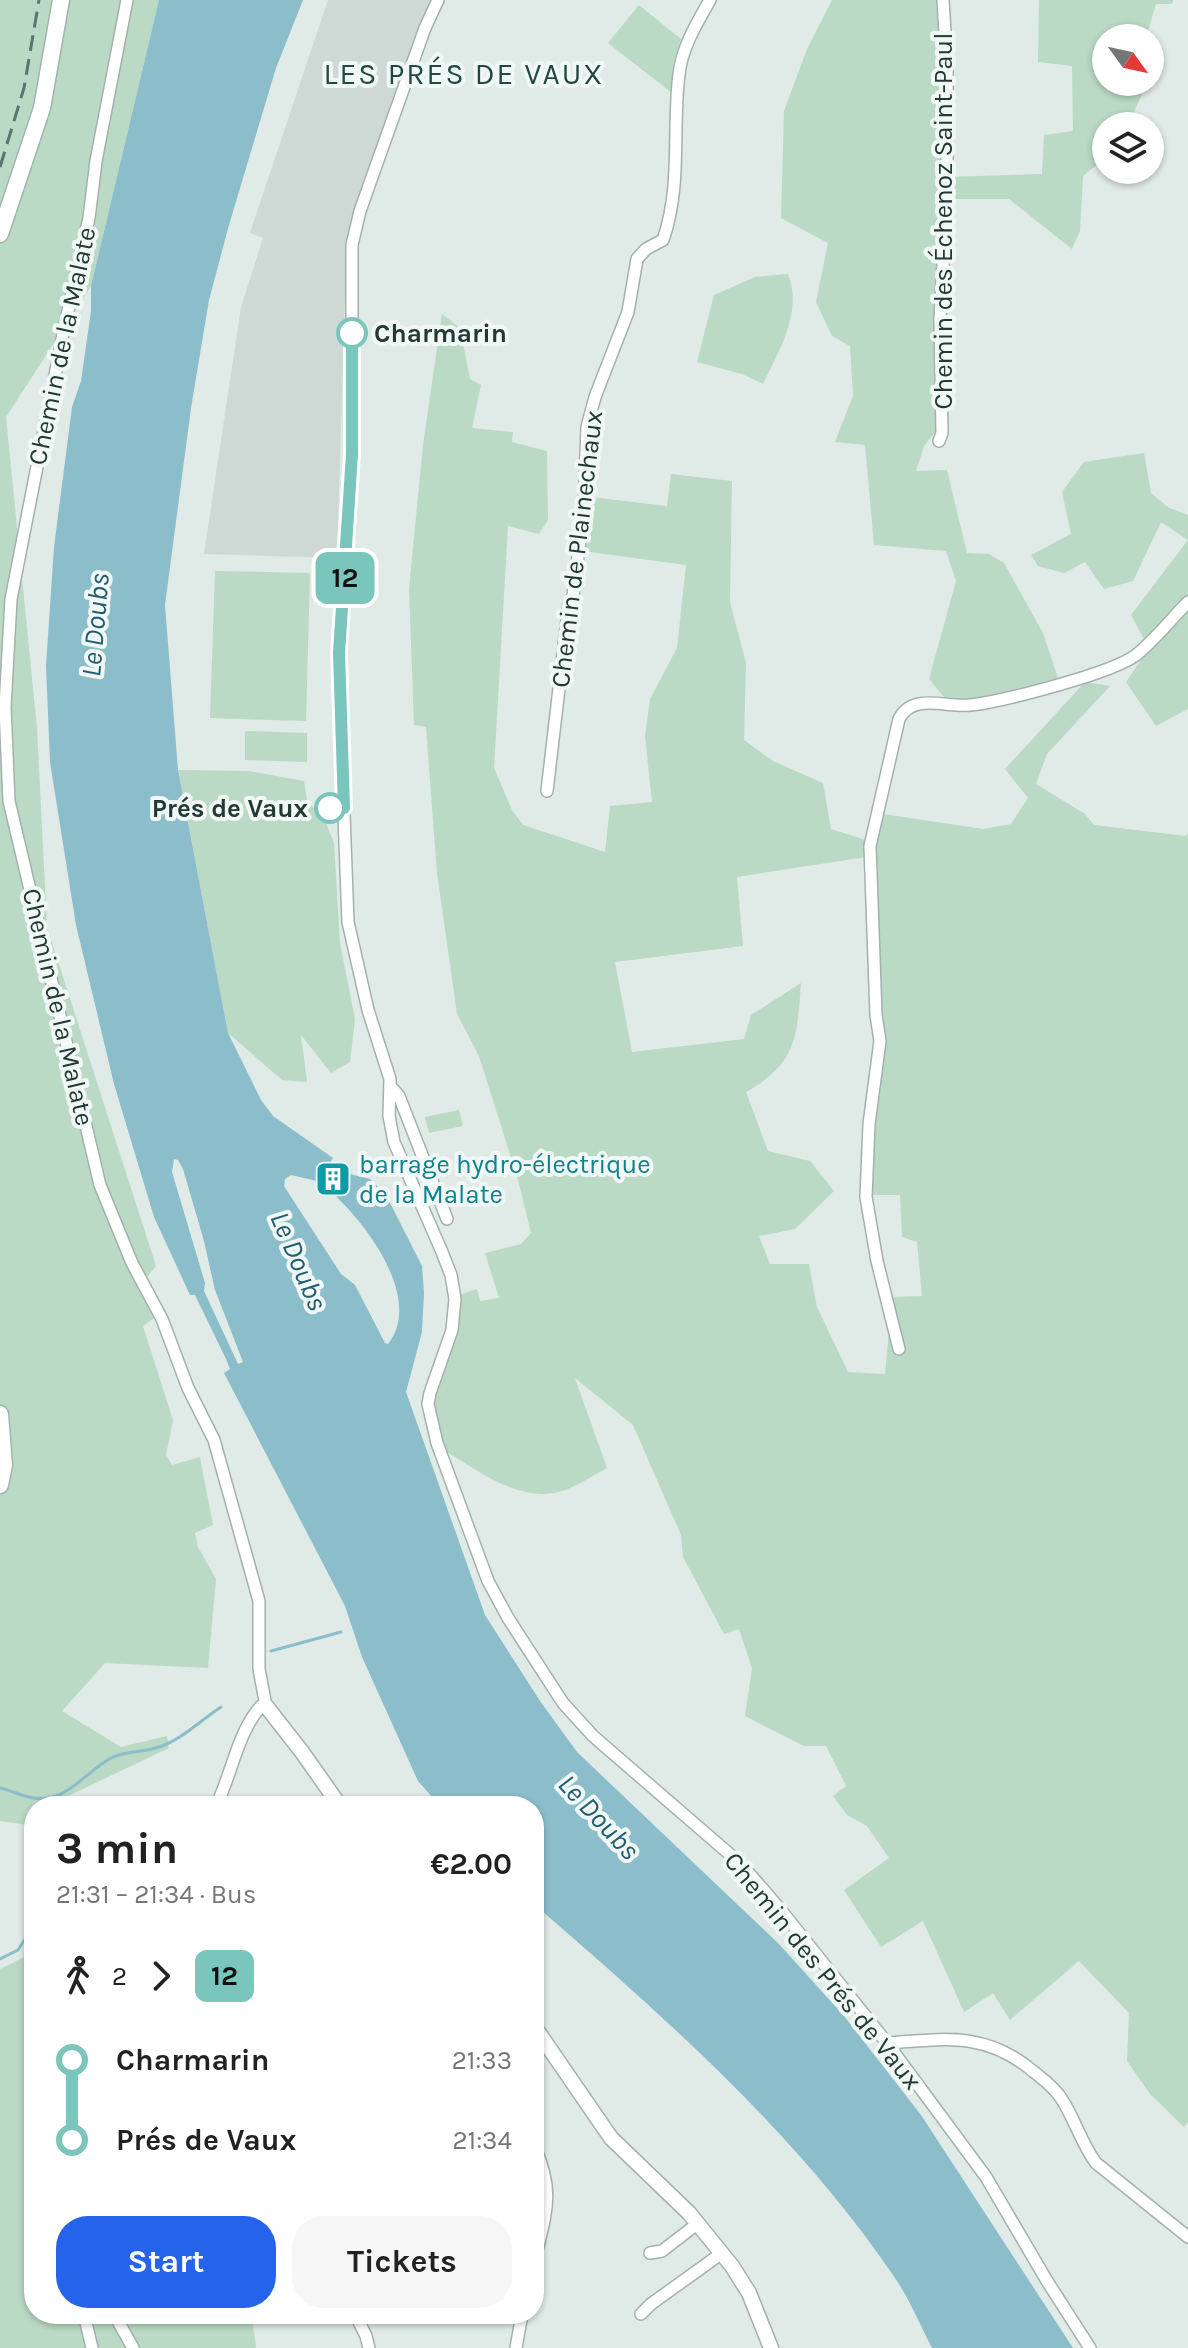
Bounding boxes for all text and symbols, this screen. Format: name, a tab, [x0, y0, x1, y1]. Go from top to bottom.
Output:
north arrow	[1092, 24, 1164, 96]
map controls	[1092, 24, 1164, 184]
street label: Chemin des Échenoz Saint-Paul	[927, 32, 959, 410]
district label: LES PRÉS DE VAUX	[323, 56, 605, 92]
button: layers	[1092, 112, 1164, 184]
street label: Chemin de la Malate	[22, 224, 102, 468]
marker: Charmarin	[337, 318, 367, 348]
place label: Charmarin	[374, 318, 507, 349]
street label: Chemin de Plainechaux	[545, 409, 609, 689]
line badge: 12	[309, 552, 381, 604]
text: 12	[332, 561, 358, 594]
water label: Le Doubs	[74, 572, 116, 678]
place label: Prés de Vaux	[152, 793, 308, 824]
marker: Prés de Vaux	[315, 793, 345, 823]
street label: Chemin de la Malate	[16, 885, 100, 1129]
place label: barrage hydro-électrique de la Malate	[359, 1149, 651, 1210]
building icon: barrage hydro-électrique de la Malate	[314, 1160, 352, 1198]
water label: Le Doubs	[263, 1207, 335, 1315]
water label: Le Doubs	[551, 1768, 647, 1866]
text: 3 min	[56, 1823, 178, 1874]
text: €2.00	[430, 1846, 512, 1882]
street label: Chemin des Prés de Vaux	[718, 1846, 928, 2096]
text: 21:31 – 21:34 · Bus	[56, 1879, 256, 1910]
icon: walk	[56, 1954, 100, 1998]
icon: forward	[139, 1954, 183, 1998]
text: 12	[211, 1959, 238, 1992]
text: 2	[112, 1961, 127, 1992]
text: Charmarin	[116, 2042, 269, 2078]
text: 21:33	[452, 2045, 512, 2076]
text: Prés de Vaux	[116, 2122, 296, 2158]
text: 21:34	[452, 2125, 512, 2156]
button: Start	[56, 2216, 276, 2308]
button: Tickets	[292, 2216, 512, 2308]

